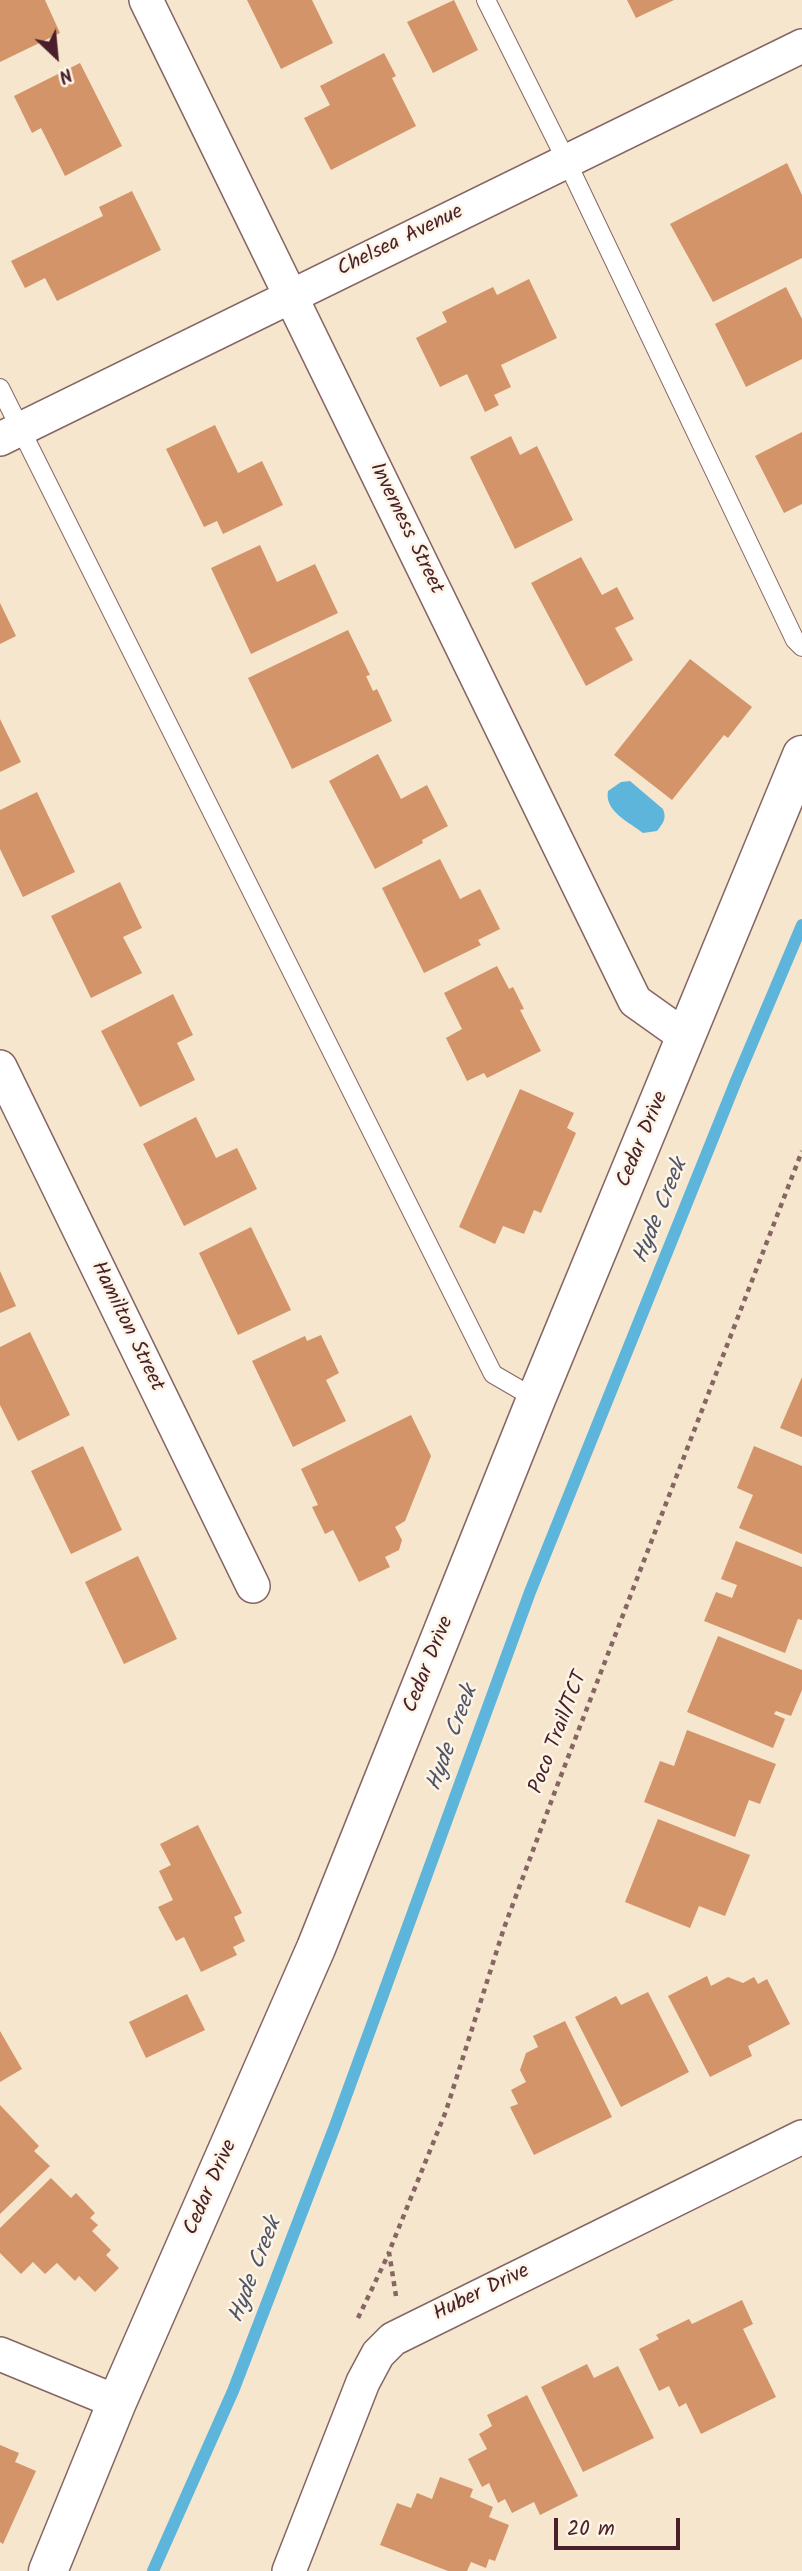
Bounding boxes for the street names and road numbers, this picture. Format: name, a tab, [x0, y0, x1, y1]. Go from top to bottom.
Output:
street label: Chelsea Avenue	[334, 201, 468, 283]
street label: Inverness Street	[362, 459, 448, 599]
street label: Cedar Drive	[613, 1088, 675, 1192]
street label: Hamilton Street	[84, 1258, 168, 1396]
street label: Cedar Drive	[399, 1613, 461, 1717]
street label: Poco Trail/TCT	[525, 1668, 595, 1798]
street label: Cedar Drive	[180, 2136, 244, 2240]
street label: Huber Drive	[430, 2260, 534, 2328]

